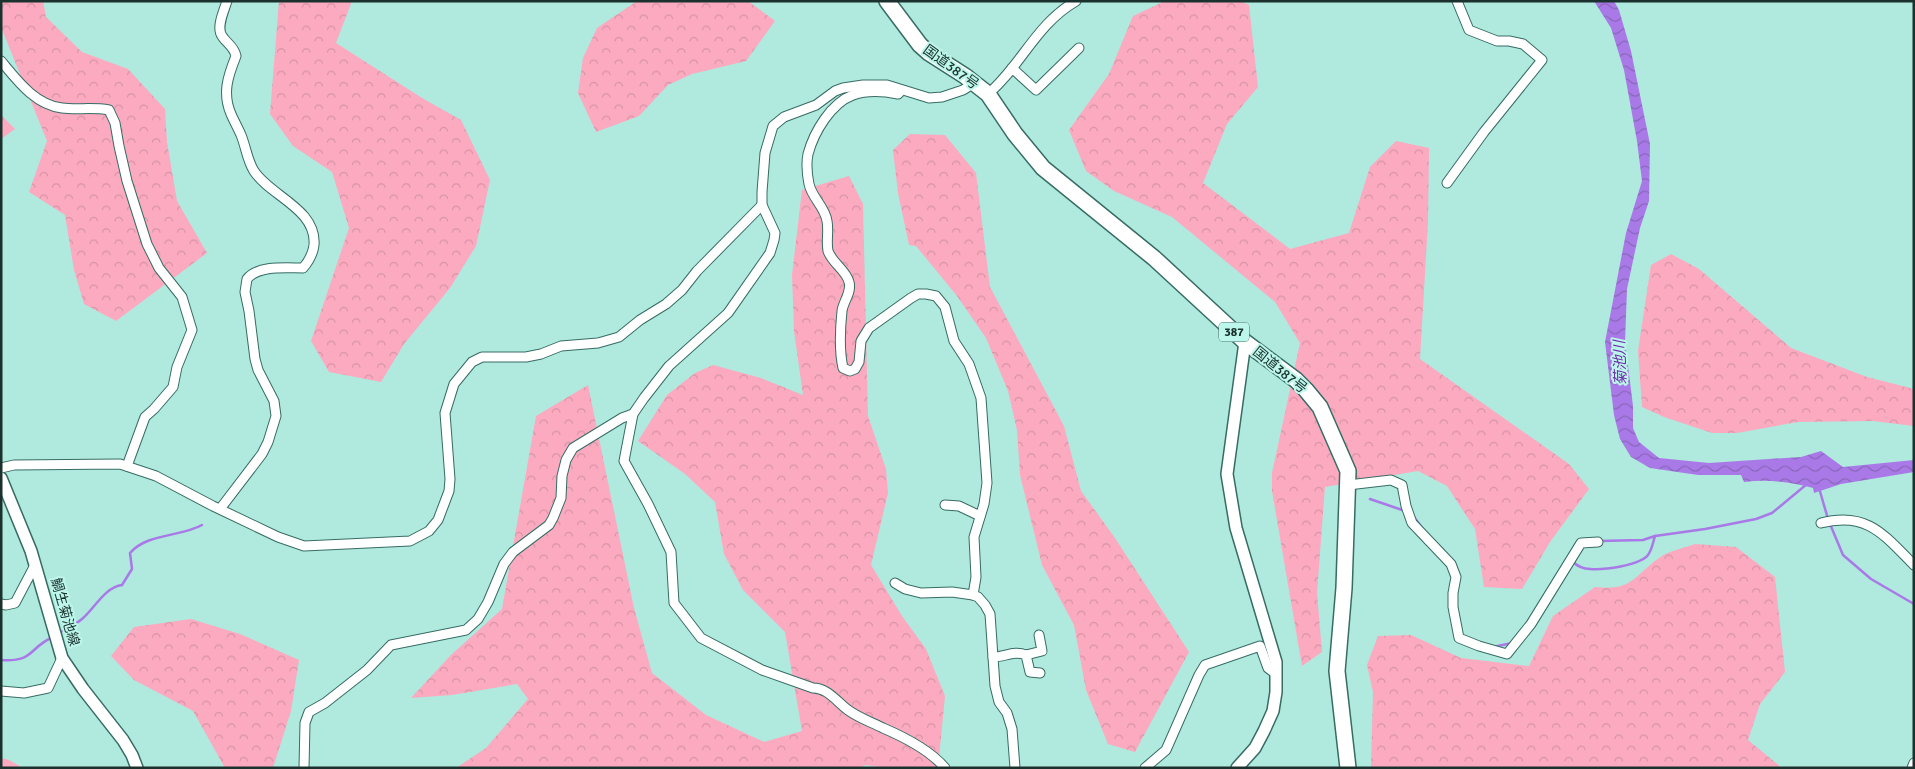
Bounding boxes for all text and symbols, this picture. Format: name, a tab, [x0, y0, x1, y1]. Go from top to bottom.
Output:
street label: 国道387号	[920, 41, 982, 93]
road number: 387	[1219, 322, 1249, 342]
water label: 菊池川	[1610, 338, 1630, 386]
street label: 国道387号	[1250, 343, 1310, 397]
street label: 鯛生菊池線	[47, 576, 83, 648]

